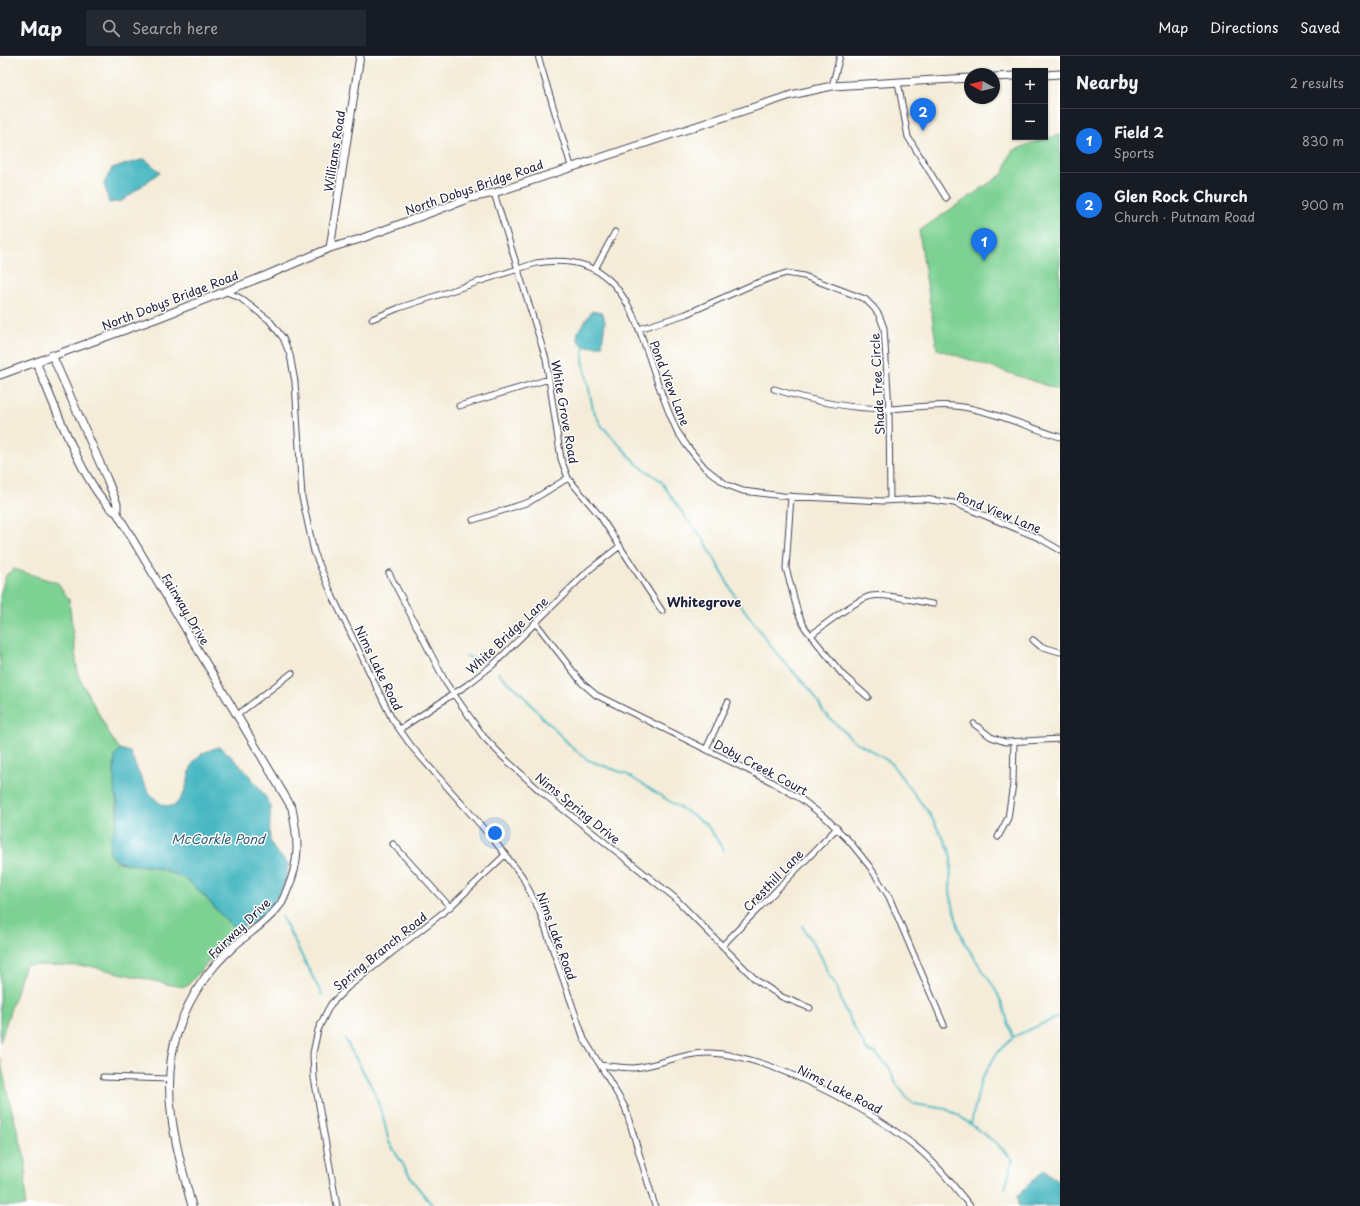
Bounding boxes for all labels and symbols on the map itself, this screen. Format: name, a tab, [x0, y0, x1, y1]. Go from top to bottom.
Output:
north arrow	[964, 68, 1000, 104]
pin: 2	[910, 98, 936, 131]
street label: Williams Road	[319, 109, 349, 193]
street label: North Dobys Bridge Road	[402, 155, 546, 219]
pin: 1	[971, 228, 997, 261]
street label: North Dobys Bridge Road	[99, 266, 241, 334]
street label: Shade Tree Circle	[865, 332, 889, 435]
street label: Pond View Lane	[645, 338, 695, 428]
street label: White Grove Road	[547, 359, 583, 465]
street label: Pond View Lane	[954, 487, 1044, 537]
street label: Fairway Drive	[158, 570, 215, 649]
street label: White Bridge Lane	[462, 592, 552, 678]
district label: Whitegrove	[667, 592, 741, 611]
street label: Nims Lake Road	[351, 622, 407, 714]
street label: Doby Creek Court	[711, 735, 811, 799]
street label: Nims Spring Drive	[532, 768, 624, 848]
your location	[485, 823, 505, 843]
water label: McCorkle Pond	[171, 829, 267, 848]
street label: Cresthill Lane	[739, 845, 808, 915]
street label: Nims Lake Road	[533, 889, 581, 983]
street label: Fairway Drive	[204, 893, 275, 962]
street label: Spring Branch Road	[329, 907, 431, 994]
street label: Nims Lake Road	[795, 1060, 885, 1118]

